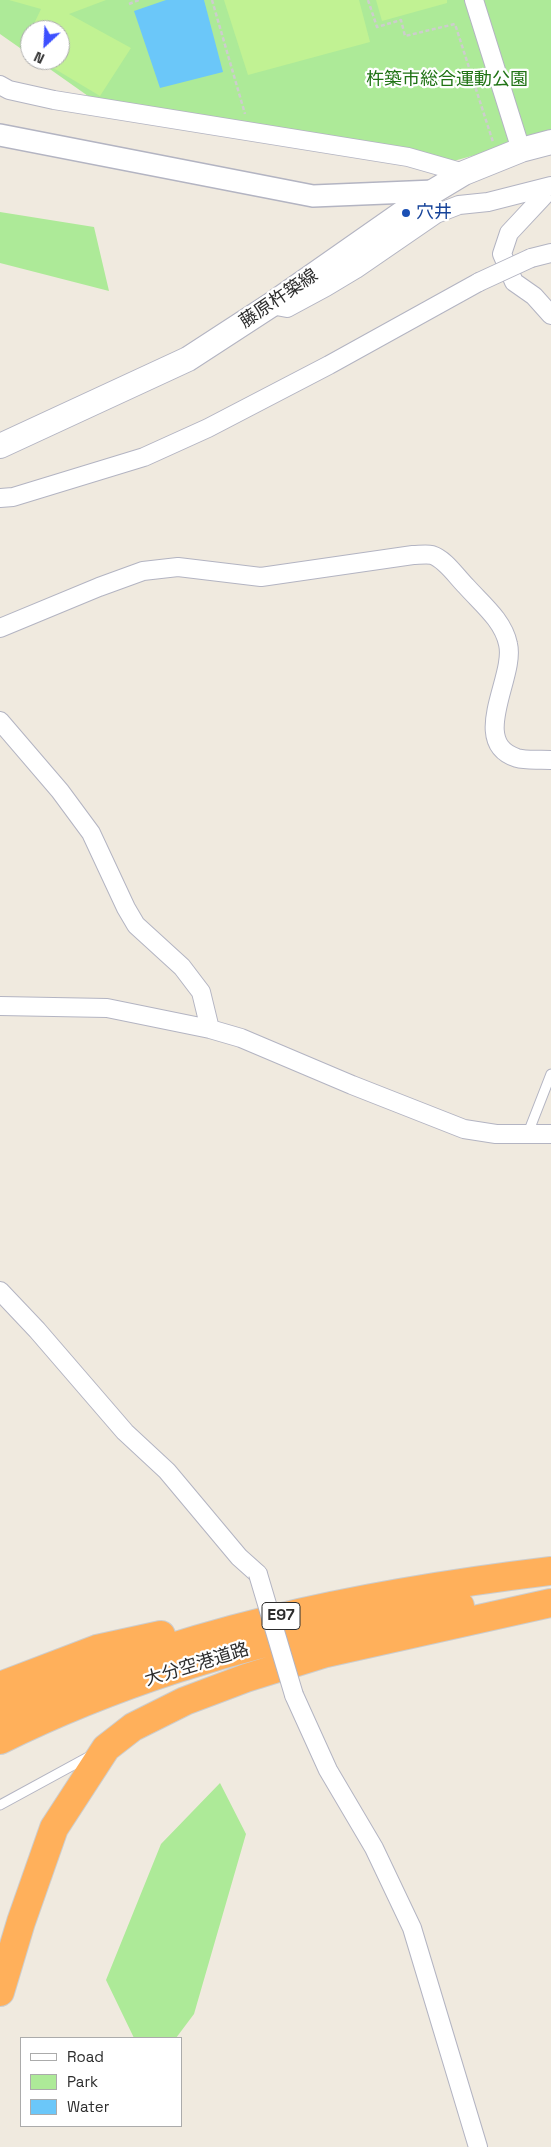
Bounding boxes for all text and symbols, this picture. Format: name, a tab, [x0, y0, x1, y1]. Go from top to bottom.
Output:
north arrow	[20, 20, 70, 70]
text: N	[31, 48, 47, 68]
park label: 杵築市総合運動公園	[366, 69, 528, 91]
place label: 穴井	[416, 202, 452, 224]
marker: 穴井	[400, 207, 412, 219]
street label: 藤原杵築線	[236, 265, 322, 333]
road number: E97	[262, 1602, 300, 1630]
street label: 大分空港道路	[142, 1639, 252, 1691]
legend	[20, 2037, 182, 2127]
text: Road	[67, 2047, 104, 2066]
text: Park	[67, 2072, 98, 2091]
text: Water	[67, 2097, 109, 2116]

